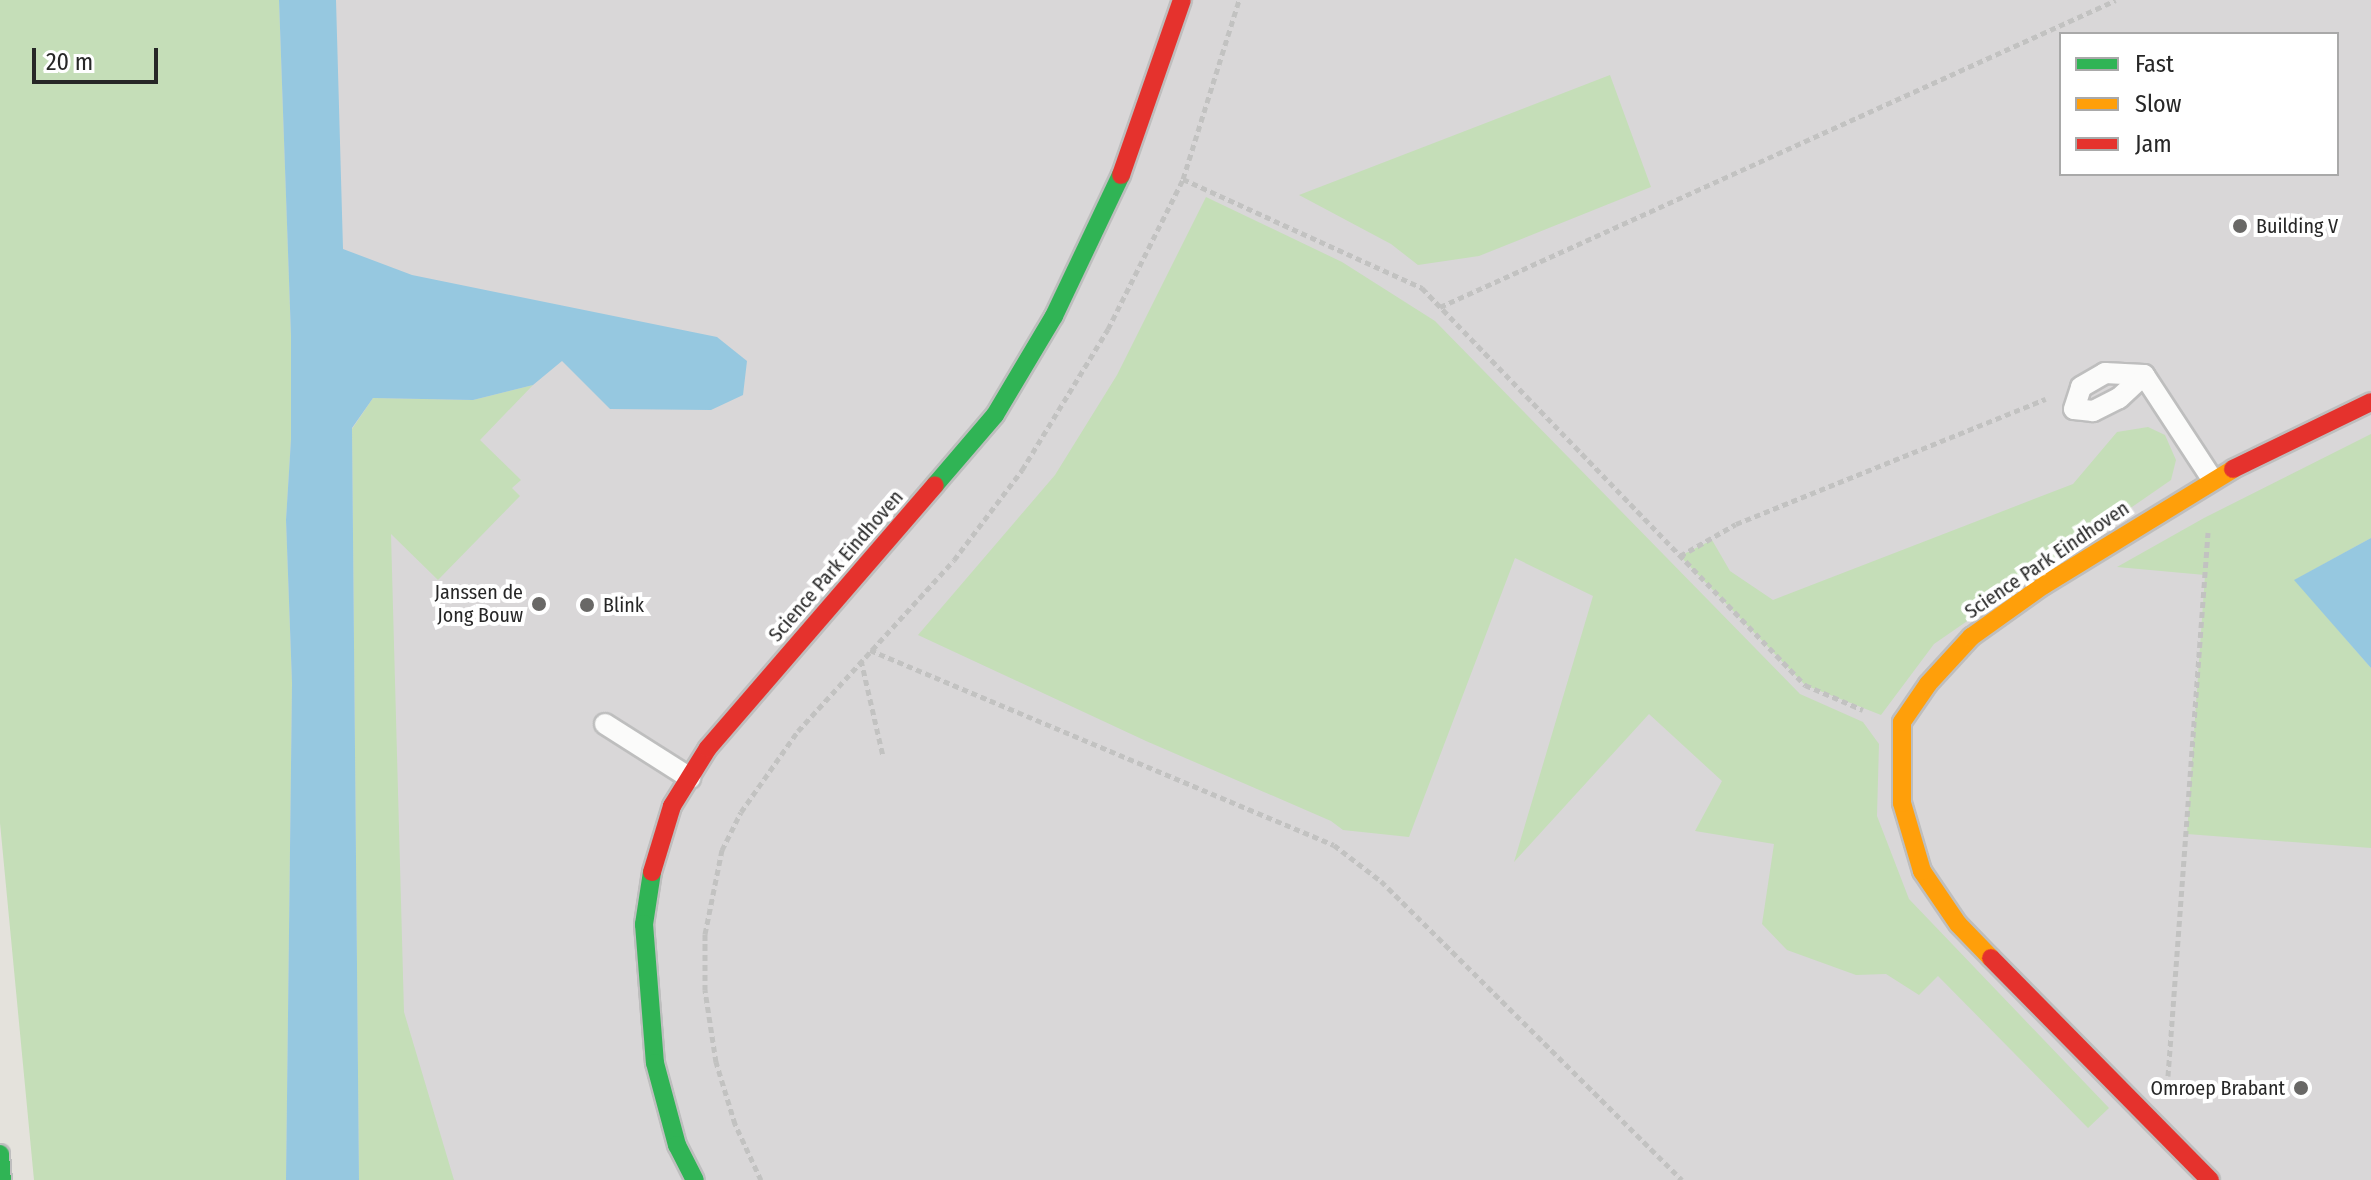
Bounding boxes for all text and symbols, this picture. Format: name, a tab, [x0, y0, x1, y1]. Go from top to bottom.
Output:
scale bar	[36, 32, 162, 82]
legend	[2059, 32, 2339, 176]
text: 20 m	[46, 48, 93, 76]
text: Fast	[2135, 50, 2174, 78]
text: Slow	[2135, 90, 2181, 118]
text: Jam	[2135, 130, 2172, 158]
place label: Building V	[2256, 214, 2338, 238]
marker: Building V	[2231, 217, 2249, 235]
street label: Science Park Eindhoven	[764, 485, 908, 647]
street label: Science Park Eindhoven	[1960, 496, 2134, 624]
place label: Janssen de Jong Bouw	[435, 580, 523, 627]
place label: Blink	[603, 593, 644, 617]
marker: Janssen de Jong Bouw	[530, 595, 548, 613]
marker: Blink	[578, 596, 596, 614]
place label: Omroep Brabant	[2150, 1076, 2285, 1100]
marker: Omroep Brabant	[2292, 1079, 2310, 1097]

